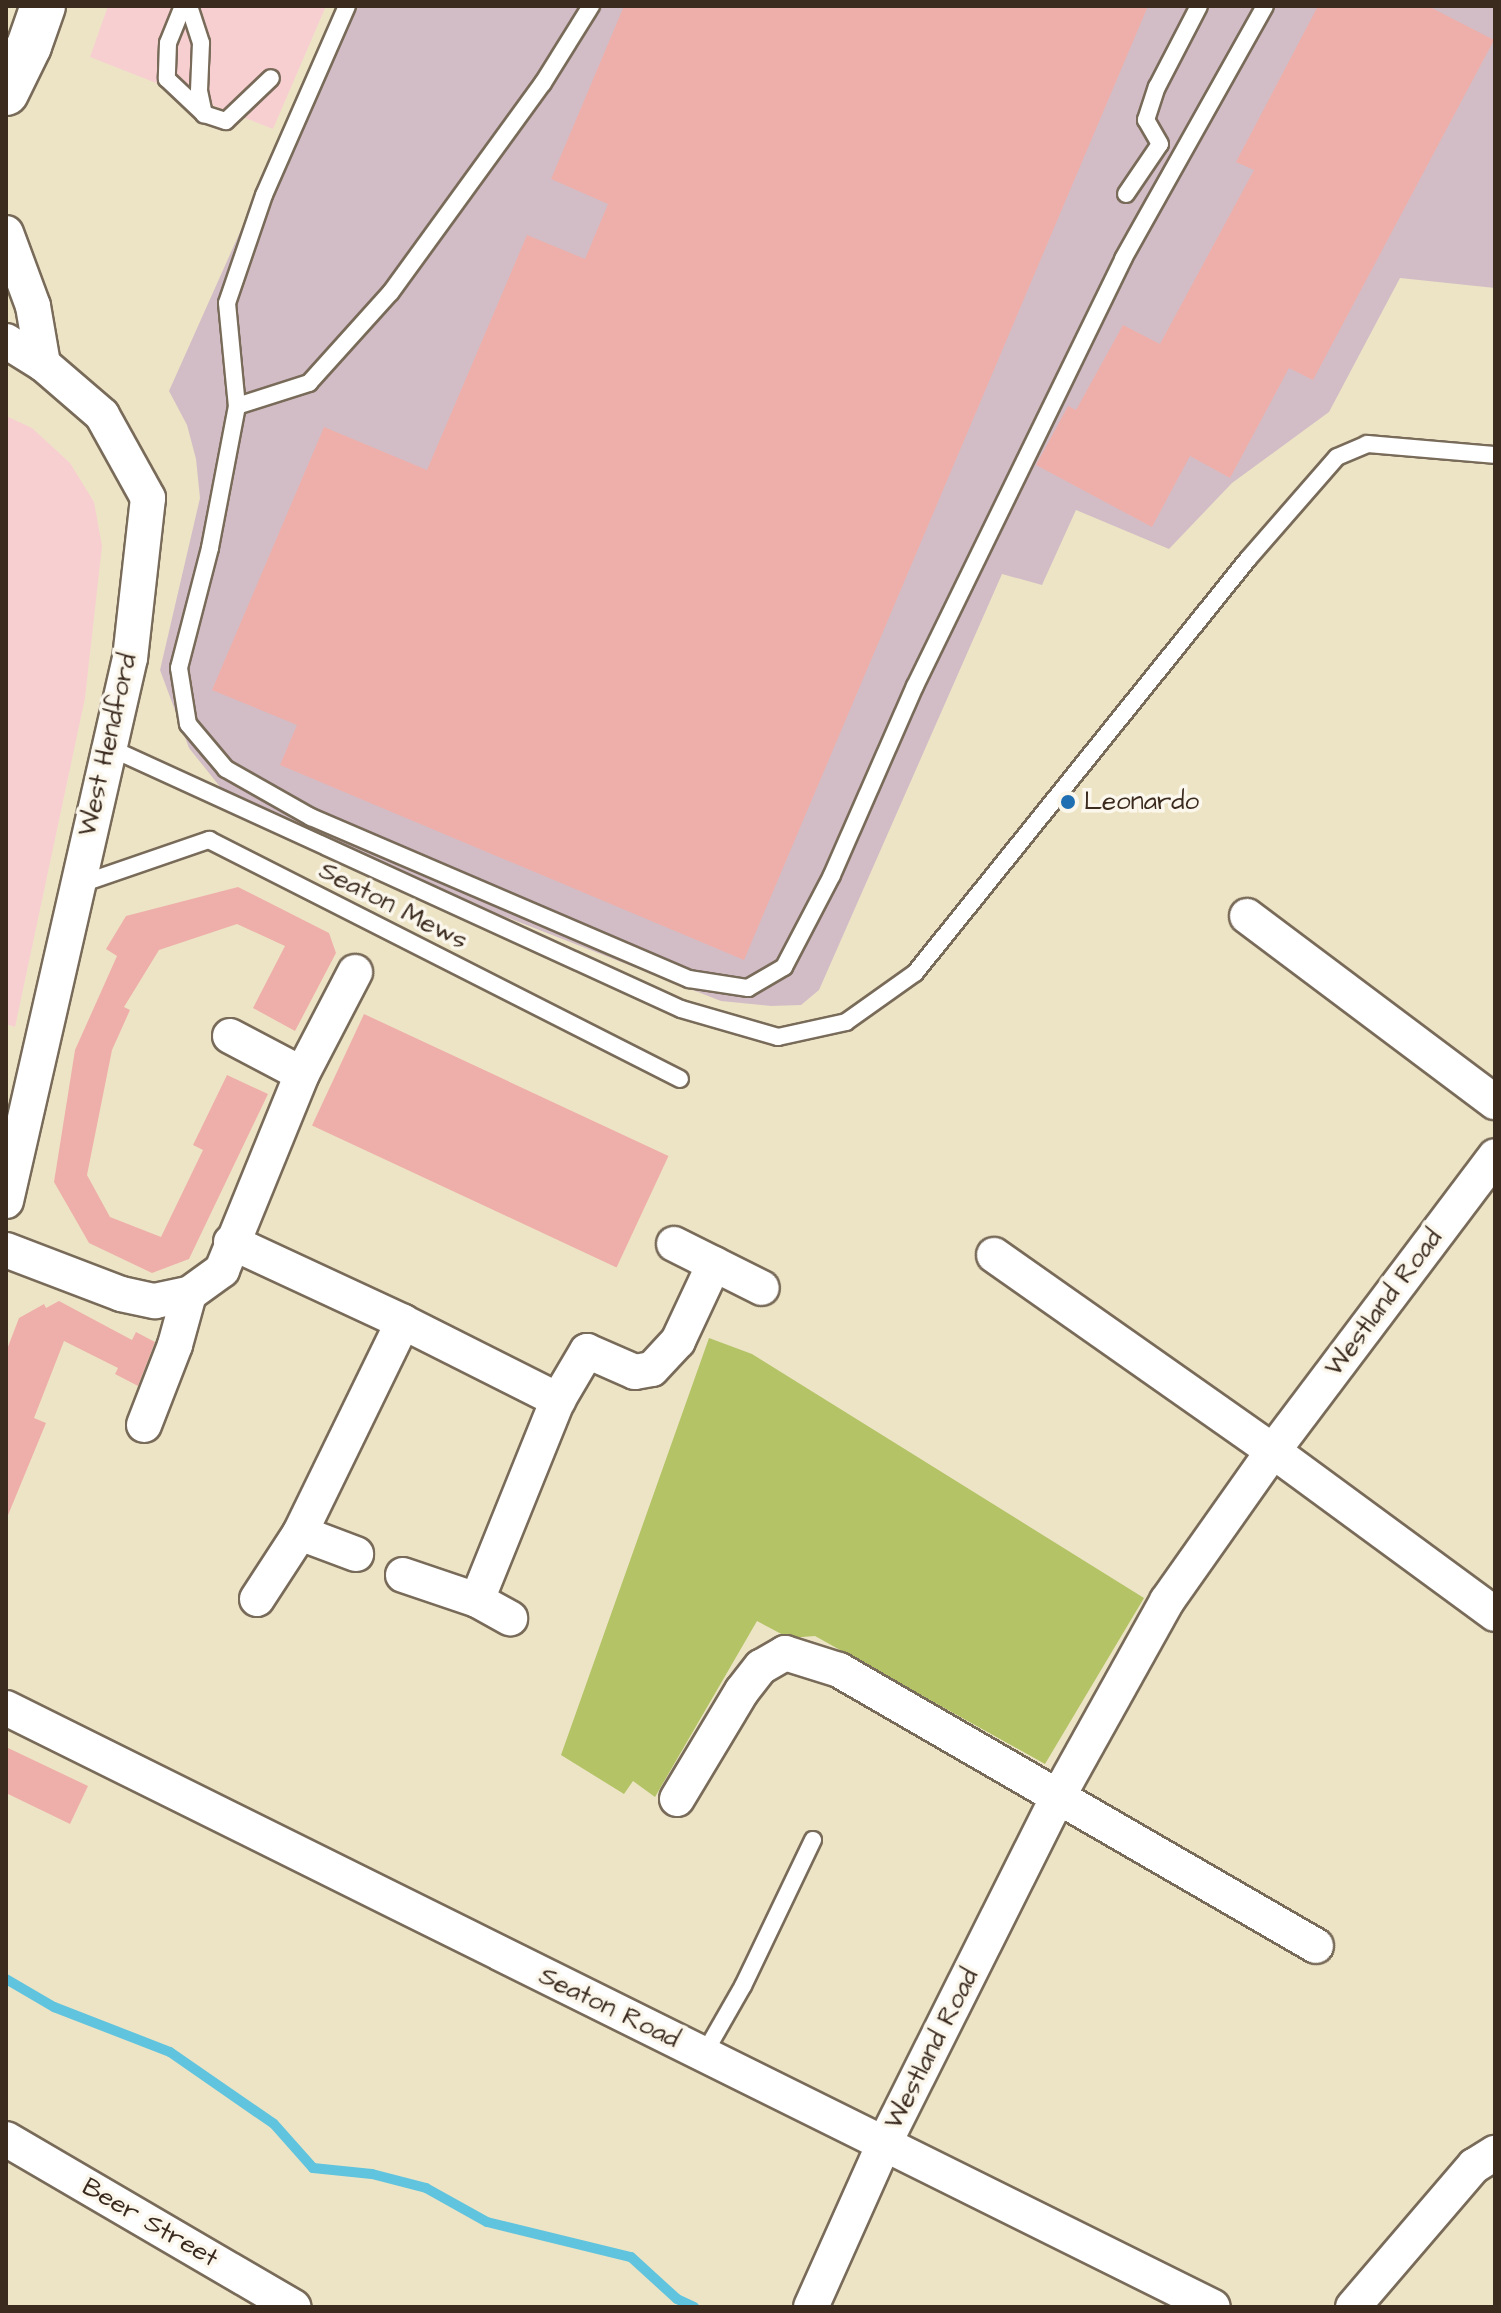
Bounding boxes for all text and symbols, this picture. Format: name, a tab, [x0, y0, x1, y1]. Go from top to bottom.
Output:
street label: West Hendford	[72, 651, 144, 839]
place label: Leonardo	[1084, 786, 1199, 818]
marker: Leonardo	[1059, 793, 1077, 811]
street label: Seaton Mews	[314, 855, 472, 957]
street label: Westland Road	[1319, 1223, 1449, 1383]
street label: Seaton Road	[534, 1961, 684, 2055]
street label: Westland Road	[878, 1964, 986, 2134]
street label: Beer Street	[77, 2172, 223, 2274]

